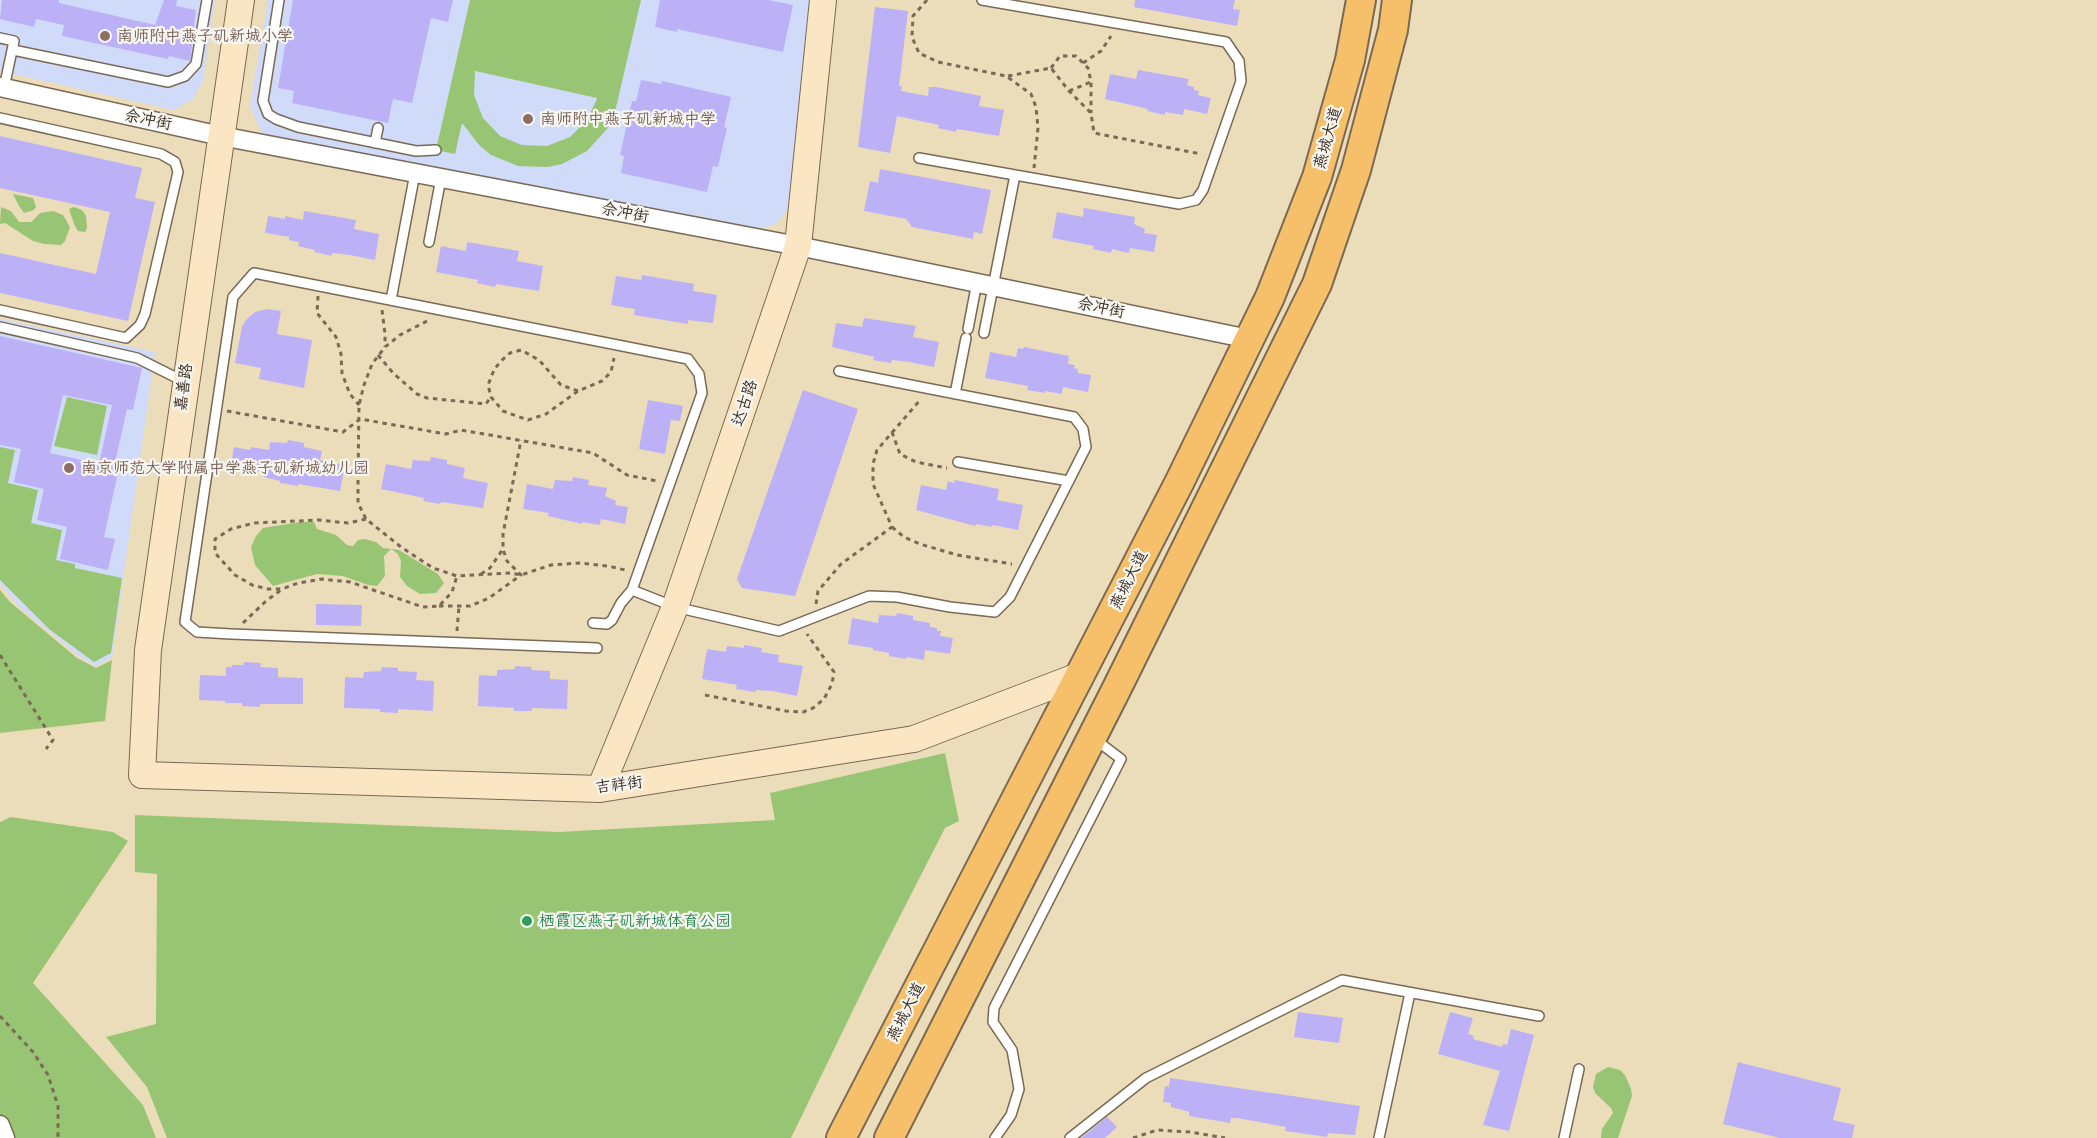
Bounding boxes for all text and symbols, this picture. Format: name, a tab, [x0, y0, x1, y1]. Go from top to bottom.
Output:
place label: 南师附中燕子矶新城小学	[117, 26, 293, 46]
marker: 南师附中燕子矶新城小学	[98, 29, 112, 43]
street label: 燕城大道	[1310, 105, 1346, 171]
street label: 佘冲街	[123, 106, 173, 134]
place label: 南师附中燕子矶新城中学	[540, 109, 716, 129]
marker: 南师附中燕子矶新城中学	[521, 112, 535, 126]
street label: 佘冲街	[600, 199, 650, 227]
street label: 佘冲街	[1076, 294, 1126, 322]
street label: 嘉善路	[171, 362, 197, 412]
street label: 达古路	[728, 377, 762, 429]
place label: 南京师范大学附属中学燕子矶新城幼儿园	[81, 458, 369, 478]
marker: 南京师范大学附属中学燕子矶新城幼儿园	[62, 461, 76, 475]
street label: 燕城大道	[1106, 547, 1152, 613]
street label: 吉祥街	[594, 773, 644, 797]
place label: 栖霞区燕子矶新城体育公园	[539, 911, 731, 931]
marker: 栖霞区燕子矶新城体育公园	[520, 914, 534, 928]
street label: 燕城大道	[883, 979, 929, 1045]

